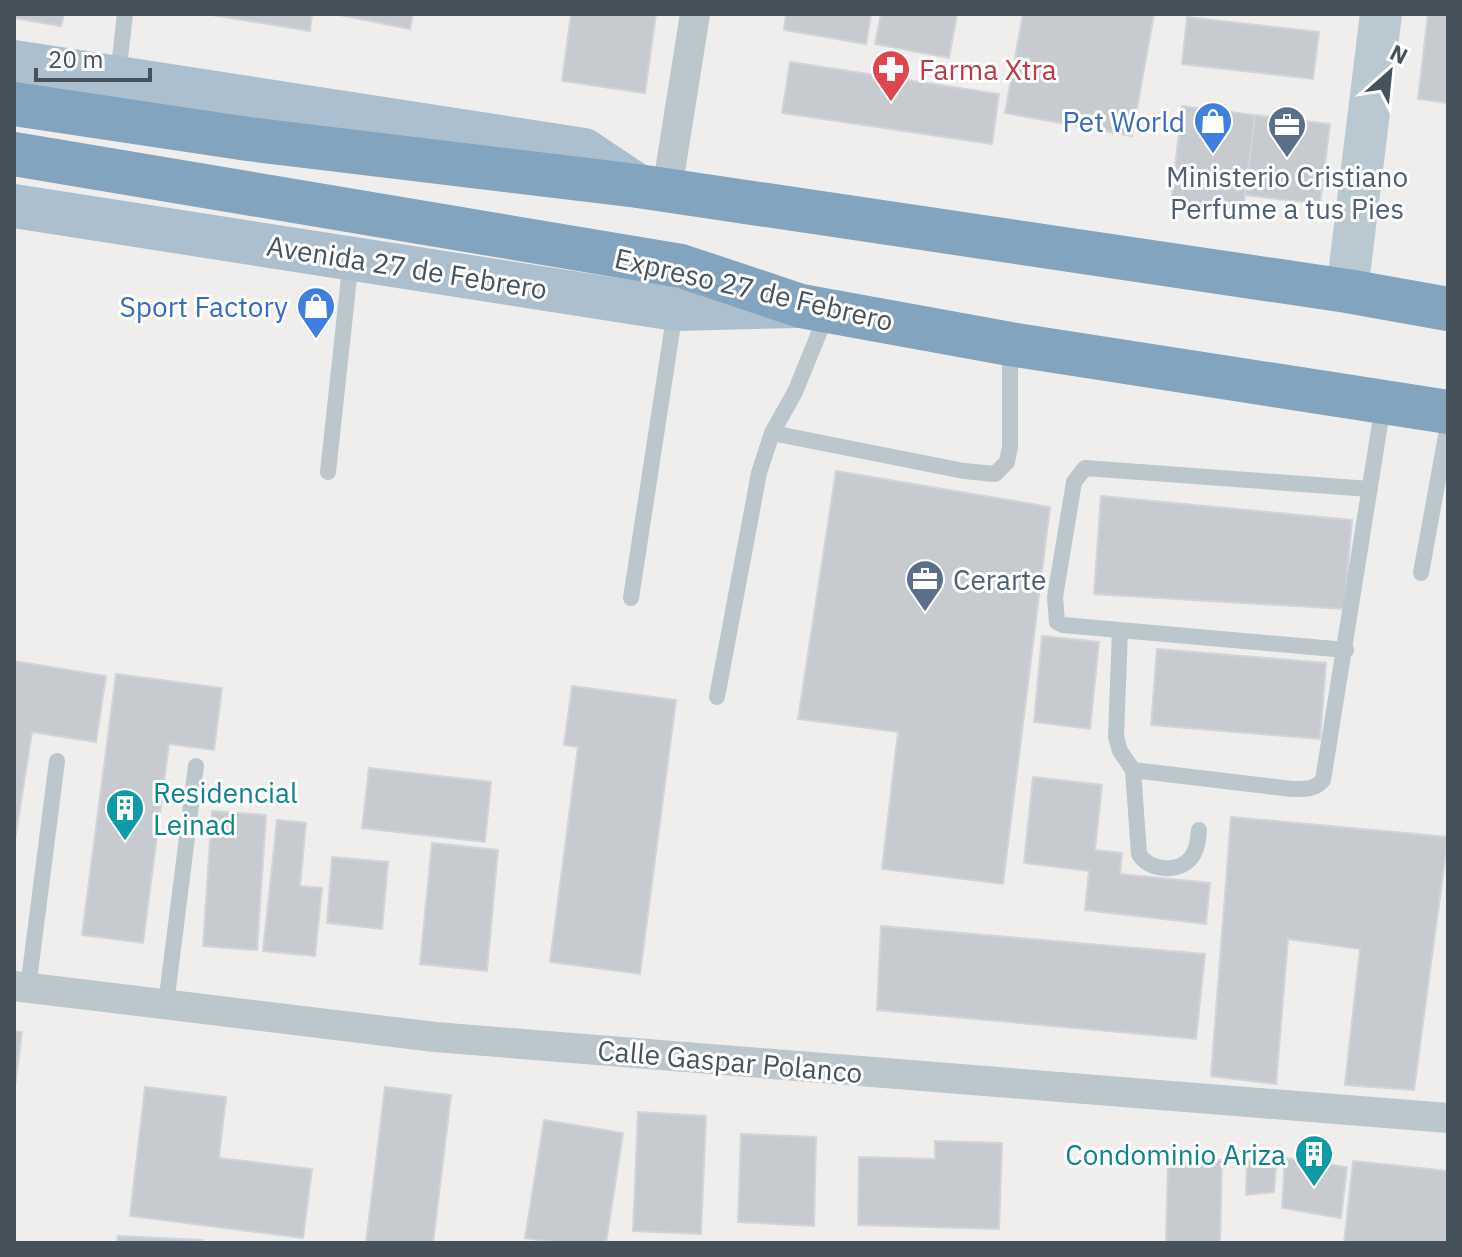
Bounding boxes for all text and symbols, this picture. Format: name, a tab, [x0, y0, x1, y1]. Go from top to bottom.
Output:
scale bar	[36, 32, 150, 82]
north arrow	[1350, 32, 1430, 112]
text: N	[1386, 37, 1413, 70]
text: 20 m	[48, 43, 103, 75]
pharmacy icon: Farma Xtra	[870, 48, 912, 103]
place label: Farma Xtra	[919, 51, 1057, 88]
shop icon: Pet World	[1192, 100, 1234, 155]
place label: Pet World	[1062, 103, 1185, 140]
office icon: Ministerio Cristiano Perfume a tus Pies	[1266, 104, 1308, 159]
place label: Ministerio Cristiano Perfume a tus Pies	[1166, 158, 1408, 227]
street label: Avenida 27 de Febrero	[264, 227, 550, 307]
street label: Expreso 27 de Febrero	[611, 239, 897, 339]
shop icon: Sport Factory	[295, 285, 337, 340]
place label: Sport Factory	[119, 288, 288, 325]
office icon: Cerarte	[904, 558, 946, 613]
place label: Cerarte	[953, 561, 1046, 598]
place label: Residencial Leinad	[153, 774, 298, 843]
building icon: Residencial Leinad	[104, 787, 146, 842]
street label: Calle Gaspar Polanco	[596, 1031, 864, 1091]
building icon: Condominio Ariza	[1293, 1133, 1335, 1188]
place label: Condominio Ariza	[1065, 1136, 1286, 1173]

